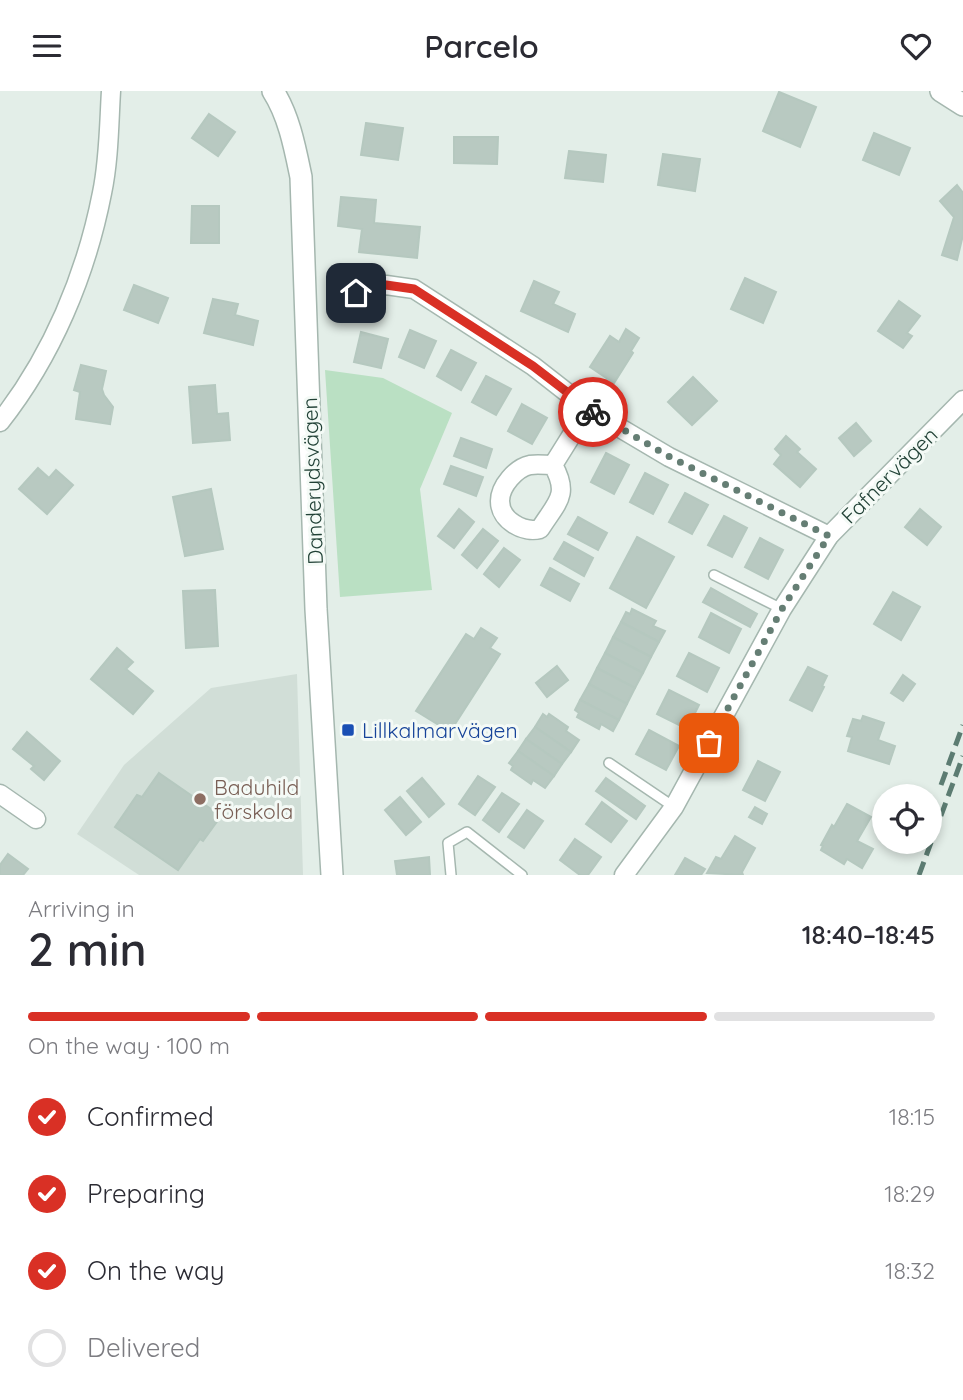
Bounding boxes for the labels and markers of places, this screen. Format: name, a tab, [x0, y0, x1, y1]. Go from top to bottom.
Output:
pin	[326, 263, 386, 323]
pin	[679, 713, 739, 773]
place label: Lillkalmarvägen	[362, 717, 518, 743]
marker: Lillkalmarvägen	[340, 722, 356, 738]
place label: Baduhild förskola	[214, 774, 299, 824]
marker: Baduhild förskola	[192, 791, 208, 807]

